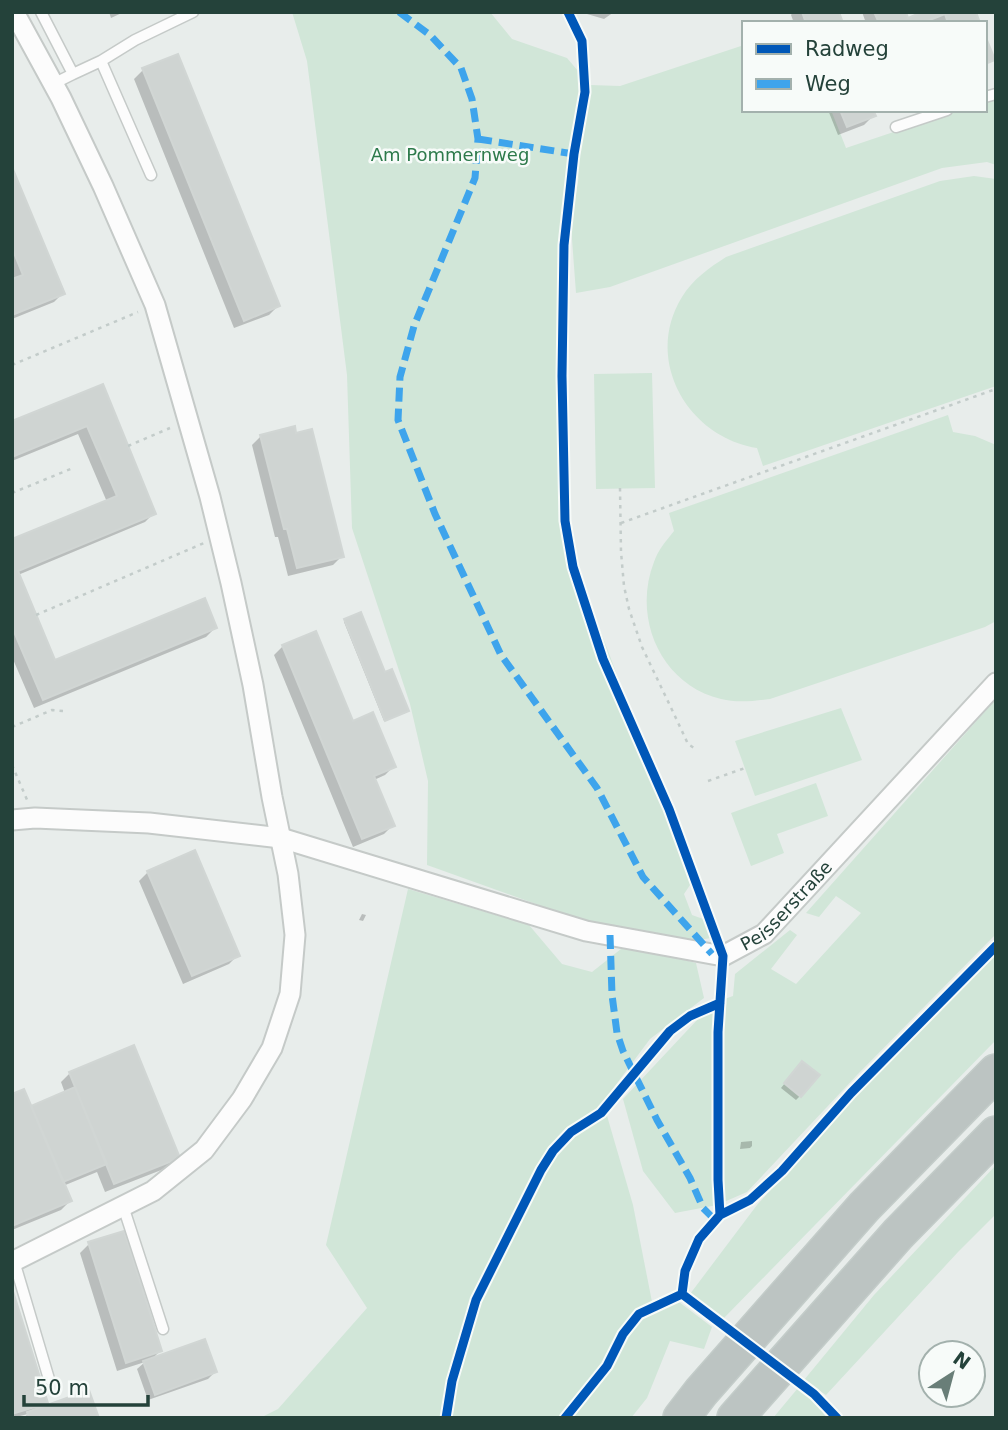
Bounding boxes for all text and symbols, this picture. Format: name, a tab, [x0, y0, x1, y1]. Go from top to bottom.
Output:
legend	[742, 21, 987, 112]
text: Radweg	[805, 37, 889, 61]
text: Weg	[805, 72, 851, 96]
park label: Am Pommernweg	[371, 144, 529, 165]
street label: Peisserstraße	[737, 856, 836, 955]
north arrow	[917, 1339, 987, 1409]
text: N	[949, 1347, 975, 1374]
scale bar	[24, 1364, 149, 1408]
text: 50 m	[35, 1376, 89, 1400]

